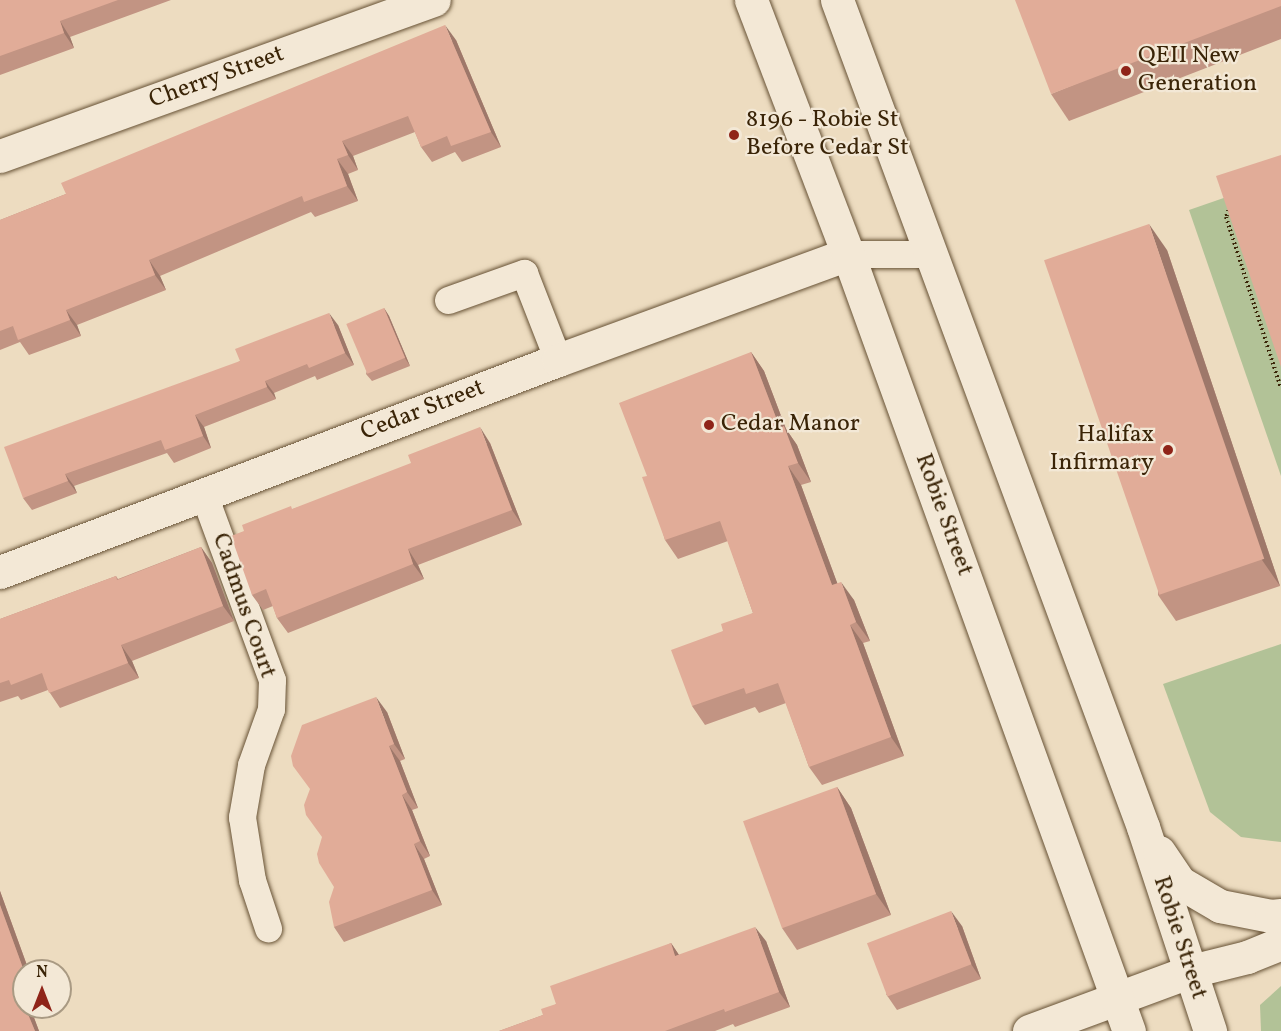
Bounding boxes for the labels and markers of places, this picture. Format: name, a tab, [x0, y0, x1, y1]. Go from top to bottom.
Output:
place label: QEII New Generation	[1138, 43, 1257, 99]
marker: QEII New Generation	[1119, 64, 1133, 78]
place label: 8196 - Robie St Before Cedar St	[746, 107, 909, 163]
marker: 8196 - Robie St Before Cedar St	[727, 128, 741, 142]
place label: Cedar Manor	[721, 411, 860, 439]
marker: Cedar Manor	[702, 418, 716, 432]
place label: Halifax Infirmary	[1050, 422, 1154, 478]
marker: Halifax Infirmary	[1159, 441, 1177, 459]

